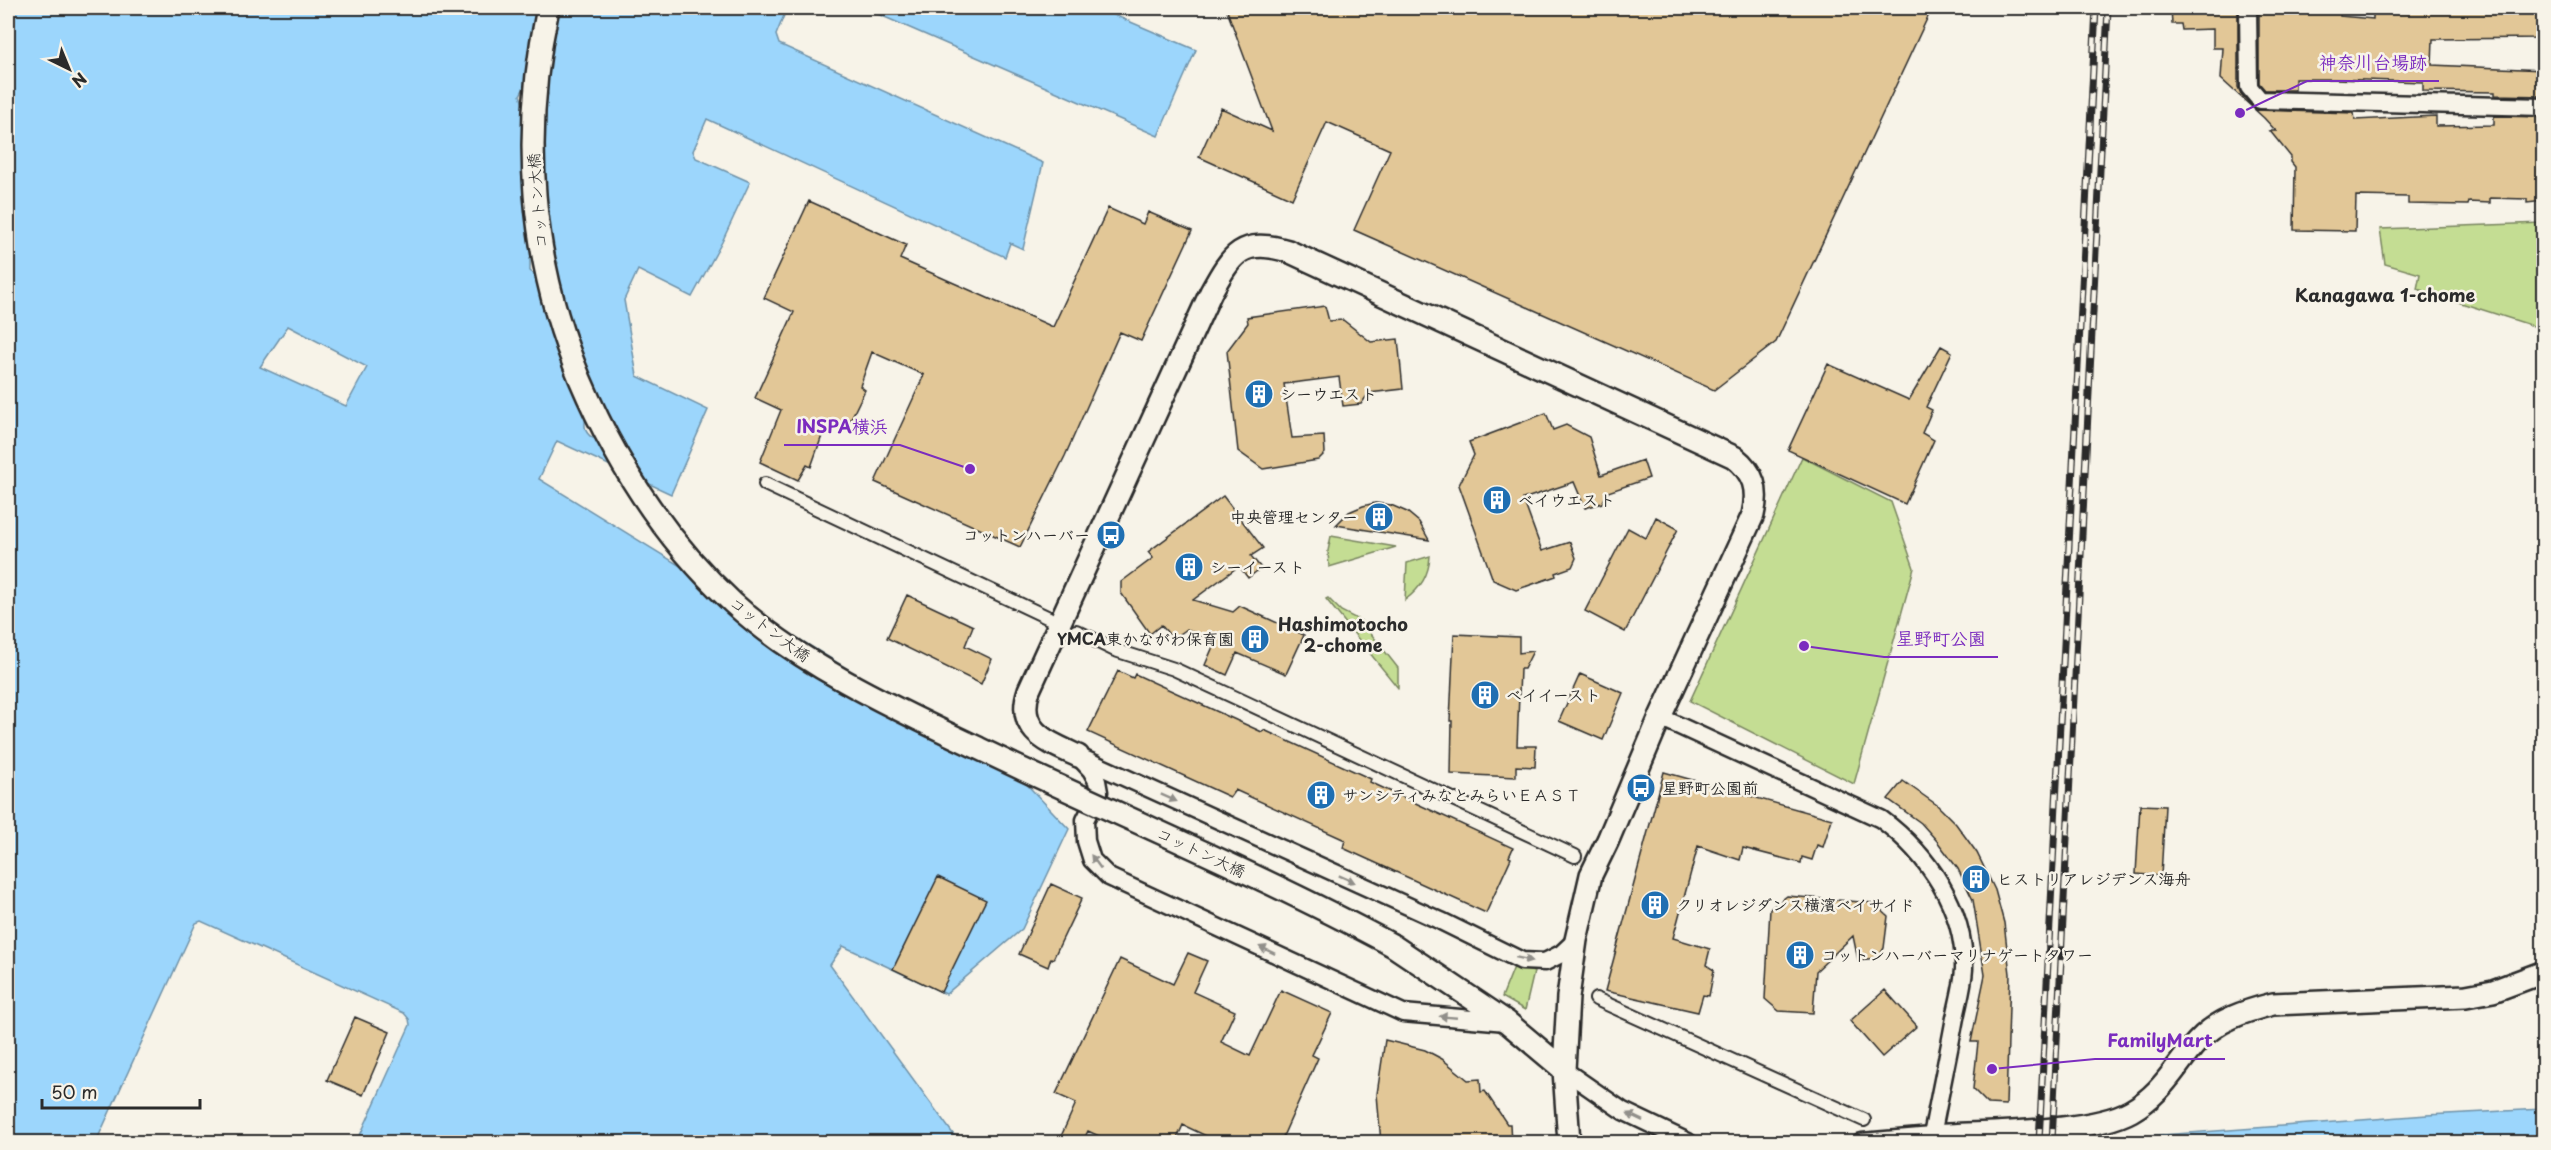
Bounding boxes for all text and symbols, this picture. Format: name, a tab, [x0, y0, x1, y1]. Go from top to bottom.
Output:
north arrow	[39, 39, 99, 99]
callout: 神奈川台場跡	[2307, 45, 2439, 81]
text: 神奈川台場跡	[2319, 48, 2427, 75]
text: N	[67, 68, 93, 94]
street label: コットン大橋	[520, 152, 552, 250]
district label: Kanagawa 1-chome	[2295, 281, 2475, 308]
building icon: シーウエスト	[1243, 378, 1275, 410]
place label: シーウエスト	[1280, 381, 1377, 405]
callout: INSPA横浜	[784, 409, 900, 445]
text: INSPA横浜	[796, 412, 888, 439]
building icon: ベイウエスト	[1481, 484, 1513, 516]
place label: ベイウエスト	[1518, 487, 1615, 511]
building icon: 中央管理センター	[1363, 501, 1395, 533]
place label: 中央管理センター	[1230, 504, 1358, 528]
bus stop icon: コットンハーバー	[1095, 519, 1127, 551]
place label: コットンハーバー	[963, 522, 1090, 546]
building icon: シーイースト	[1173, 551, 1205, 583]
place label: シーイースト	[1210, 554, 1305, 578]
street label: コットン大橋	[725, 590, 816, 667]
district label: Hashimotocho 2-chome	[1278, 610, 1408, 658]
callout: 星野町公園	[1884, 621, 1998, 657]
building icon: YMCA東かながわ保育園	[1239, 623, 1271, 655]
text: 星野町公園	[1896, 624, 1986, 651]
place label: YMCA東かながわ保育園	[1057, 626, 1234, 650]
building icon: ベイイースト	[1469, 679, 1501, 711]
place label: ベイイースト	[1506, 682, 1601, 706]
bus stop icon: 星野町公園前	[1625, 772, 1657, 804]
place label: 星野町公園前	[1662, 775, 1758, 799]
building icon: サンシティみなとみらいＥＡＳＴ	[1305, 779, 1337, 811]
place label: サンシティみなとみらいＥＡＳＴ	[1342, 782, 1581, 806]
one-way arrow	[1161, 793, 1179, 803]
street label: コットン大橋	[1153, 820, 1250, 882]
one-way arrow	[1090, 854, 1102, 870]
building icon: ヒストリアレジデンス海舟	[1960, 863, 1992, 895]
place label: ヒストリアレジデンス海舟	[1997, 866, 2191, 890]
one-way arrow	[1338, 874, 1355, 883]
building icon: クリオレジダンス横濱ベイサイド	[1639, 889, 1671, 921]
place label: クリオレジダンス横濱ベイサイド	[1676, 892, 1915, 916]
building icon: コットンハーバーマリナゲートタワー	[1784, 939, 1816, 971]
place label: コットンハーバーマリナゲートタワー	[1821, 942, 2093, 966]
one-way arrow	[1259, 946, 1276, 955]
one-way arrow	[1515, 955, 1533, 965]
one-way arrow	[1439, 1012, 1458, 1022]
callout: FamilyMart	[2095, 1023, 2225, 1059]
text: FamilyMart	[2107, 1026, 2213, 1053]
scale bar	[42, 1072, 200, 1110]
text: 50 m	[51, 1078, 98, 1105]
one-way arrow	[1627, 1113, 1644, 1122]

